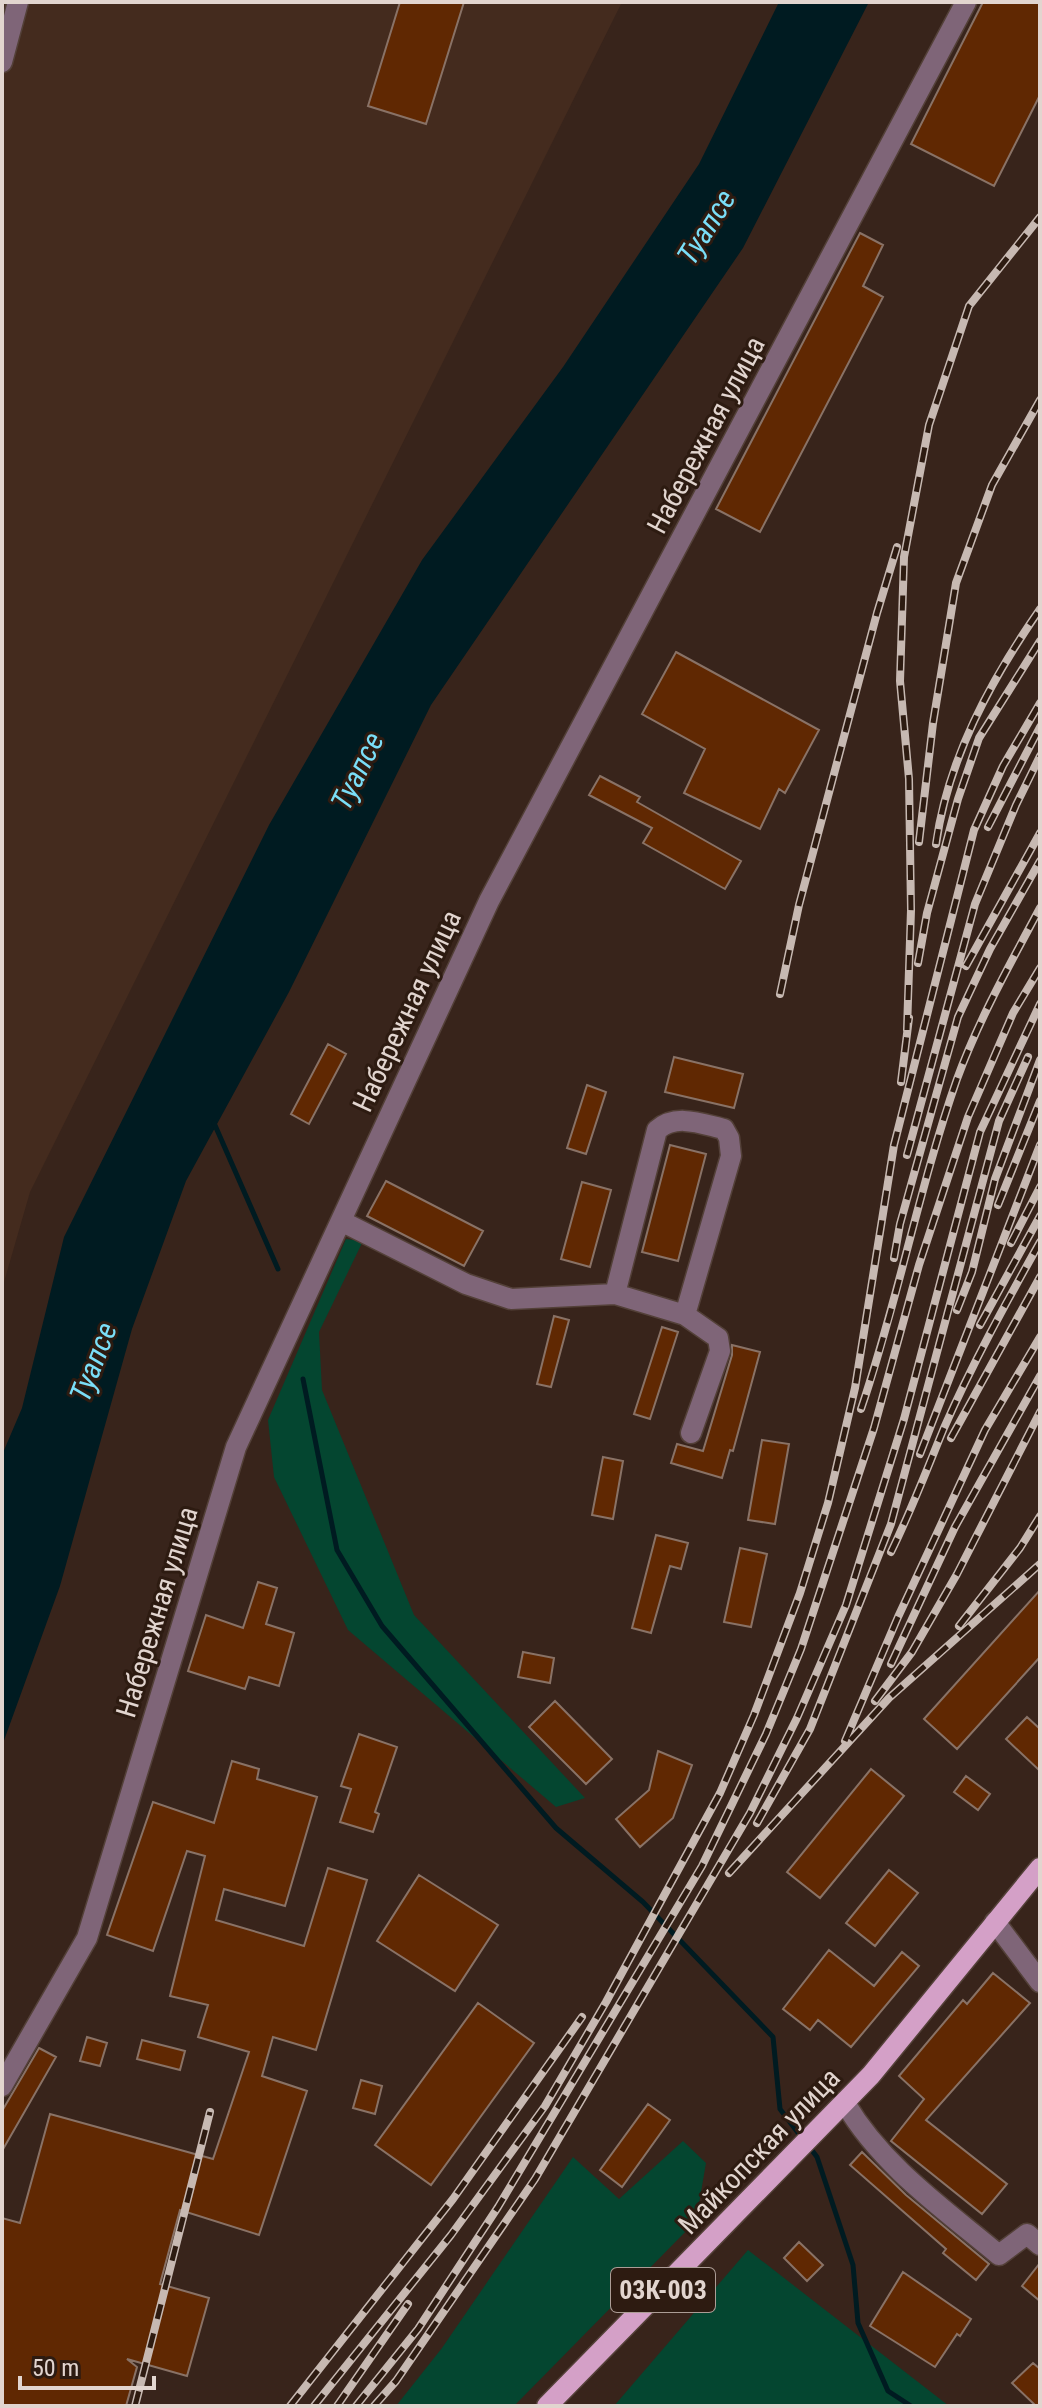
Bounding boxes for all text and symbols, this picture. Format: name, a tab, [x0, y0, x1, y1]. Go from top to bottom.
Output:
water label: Туапсе	[669, 183, 743, 271]
street label: Набережная улица	[640, 331, 772, 539]
water label: Туапсе	[323, 727, 391, 815]
street label: Набережная улица	[346, 905, 468, 1117]
water label: Туапсе	[62, 1318, 124, 1406]
street label: Набережная улица	[109, 1503, 205, 1721]
street label: Майкопская улица	[671, 2061, 847, 2241]
road number: 03К-003	[611, 2268, 715, 2312]
scale bar	[20, 2340, 154, 2390]
text: 50 m	[32, 2354, 79, 2382]

